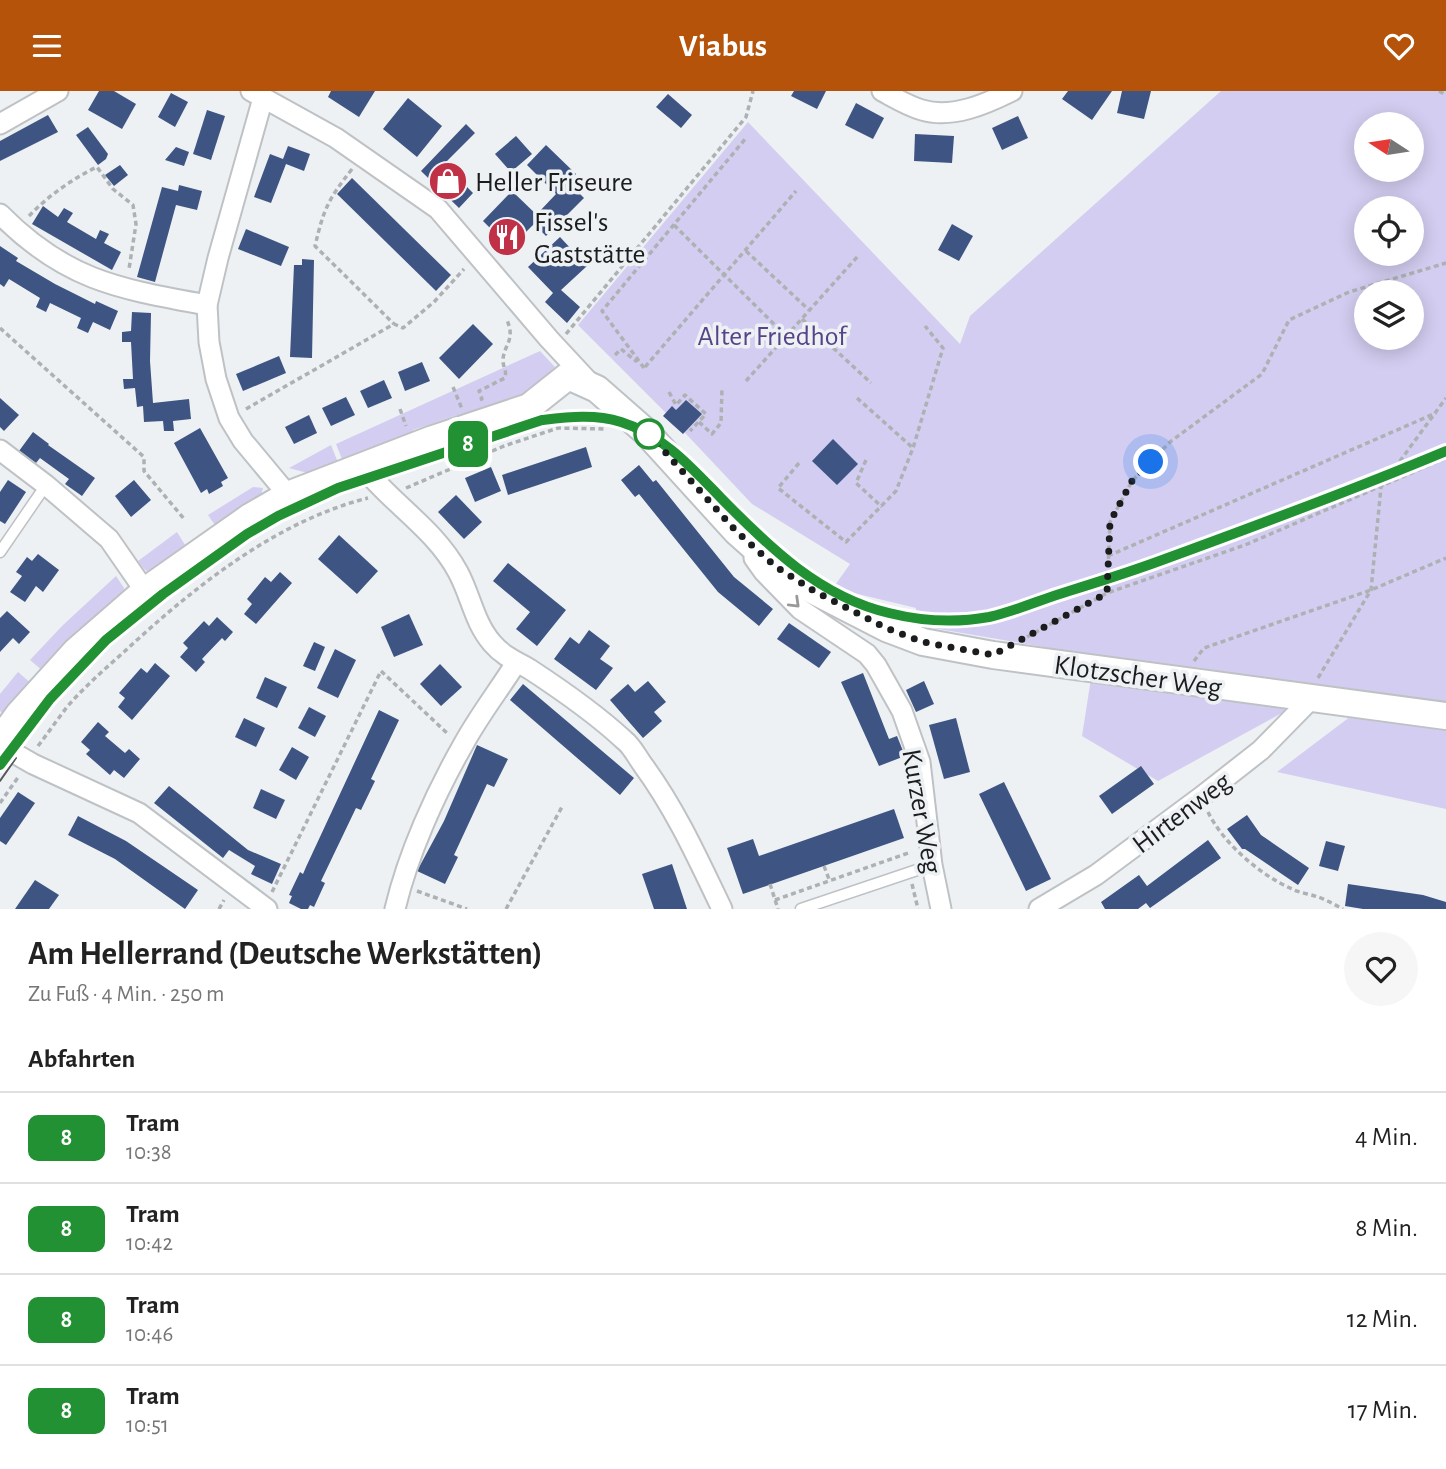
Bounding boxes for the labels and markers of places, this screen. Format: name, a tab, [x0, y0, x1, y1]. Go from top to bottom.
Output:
shop icon: Heller Friseure	[427, 160, 469, 202]
place label: Heller Friseure	[475, 169, 633, 197]
place label: Fissel's Gaststätte	[534, 209, 645, 269]
restaurant icon: Fissel's Gaststätte	[486, 216, 528, 258]
unlabelled marker	[634, 419, 664, 449]

